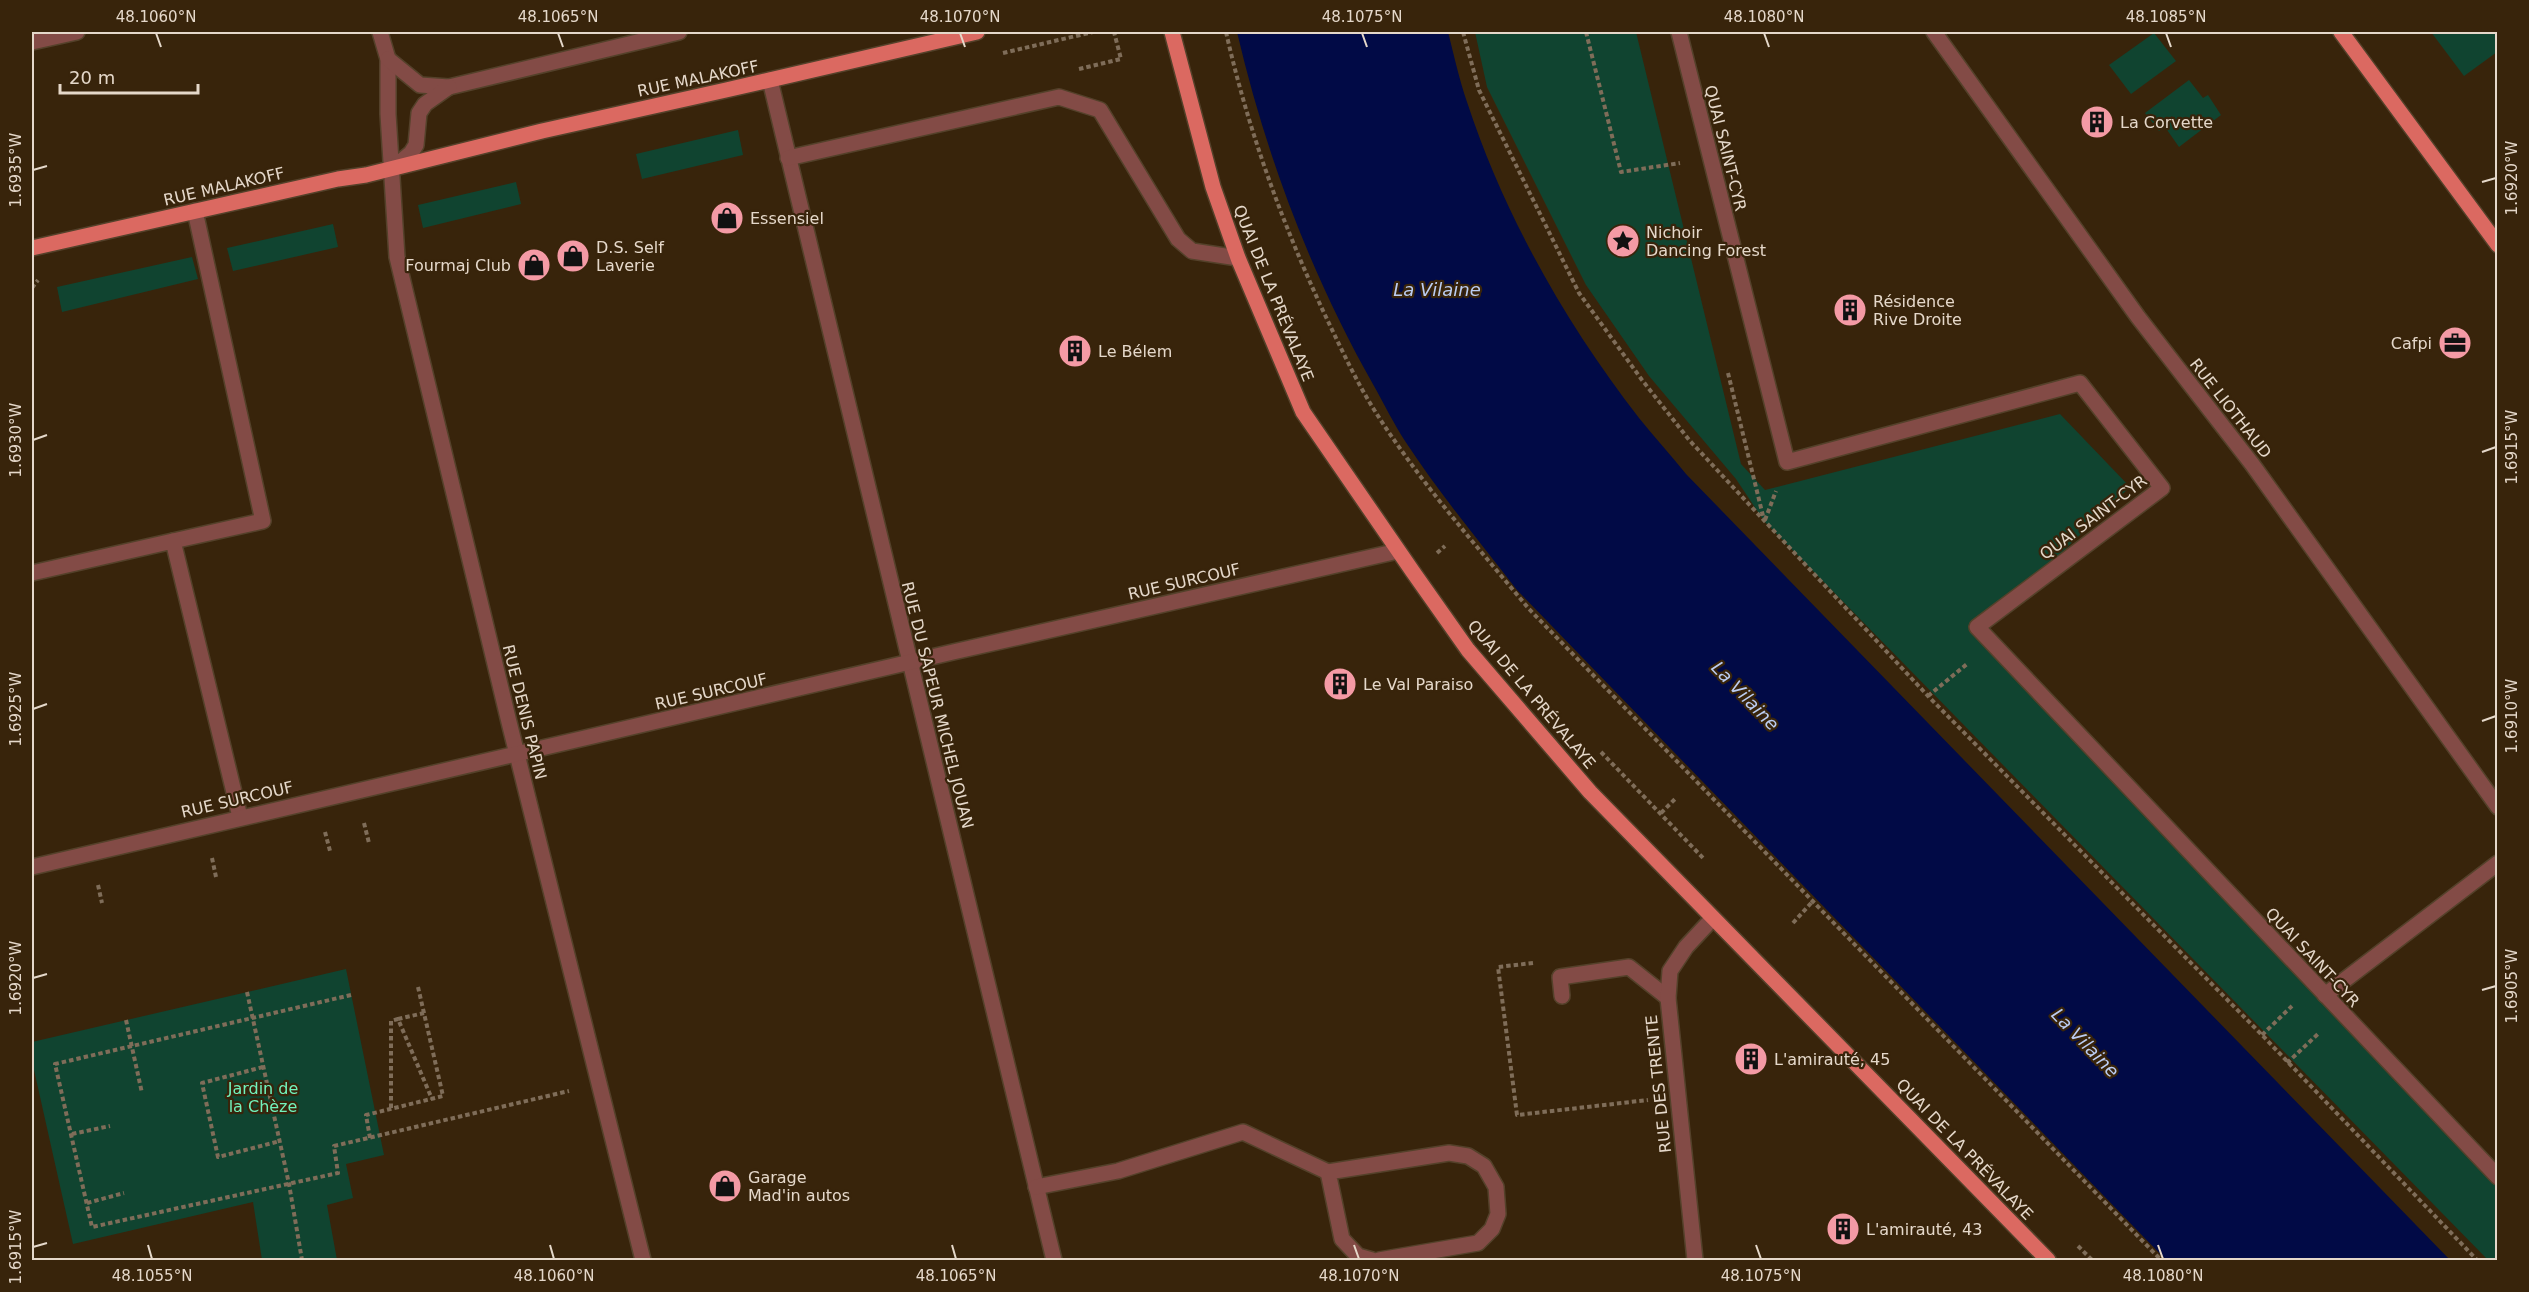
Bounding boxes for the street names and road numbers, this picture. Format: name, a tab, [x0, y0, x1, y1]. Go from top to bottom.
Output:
street label: RUE MALAKOFF	[636, 56, 761, 101]
street label: QUAI SAINT-CYR	[1701, 83, 1750, 213]
street label: RUE MALAKOFF	[162, 163, 286, 210]
street label: QUAI DE LA PRÉVALAYE	[1229, 202, 1318, 384]
street label: RUE LIOTHAUD	[2186, 355, 2275, 462]
street label: QUAI SAINT-CYR	[2036, 471, 2151, 564]
street label: RUE SURCOUF	[1126, 559, 1242, 604]
street label: RUE DU SAPEUR MICHEL JOUAN	[898, 580, 977, 831]
street label: QUAI DE LA PRÉVALAYE	[1464, 616, 1599, 773]
street label: RUE DENIS PAPIN	[499, 643, 550, 782]
street label: RUE SURCOUF	[653, 669, 769, 714]
street label: RUE SURCOUF	[179, 777, 295, 822]
street label: QUAI SAINT-CYR	[2262, 904, 2364, 1011]
street label: RUE DES TRENTE	[1642, 1014, 1675, 1154]
street label: QUAI DE LA PRÉVALAYE	[1892, 1075, 2037, 1224]

